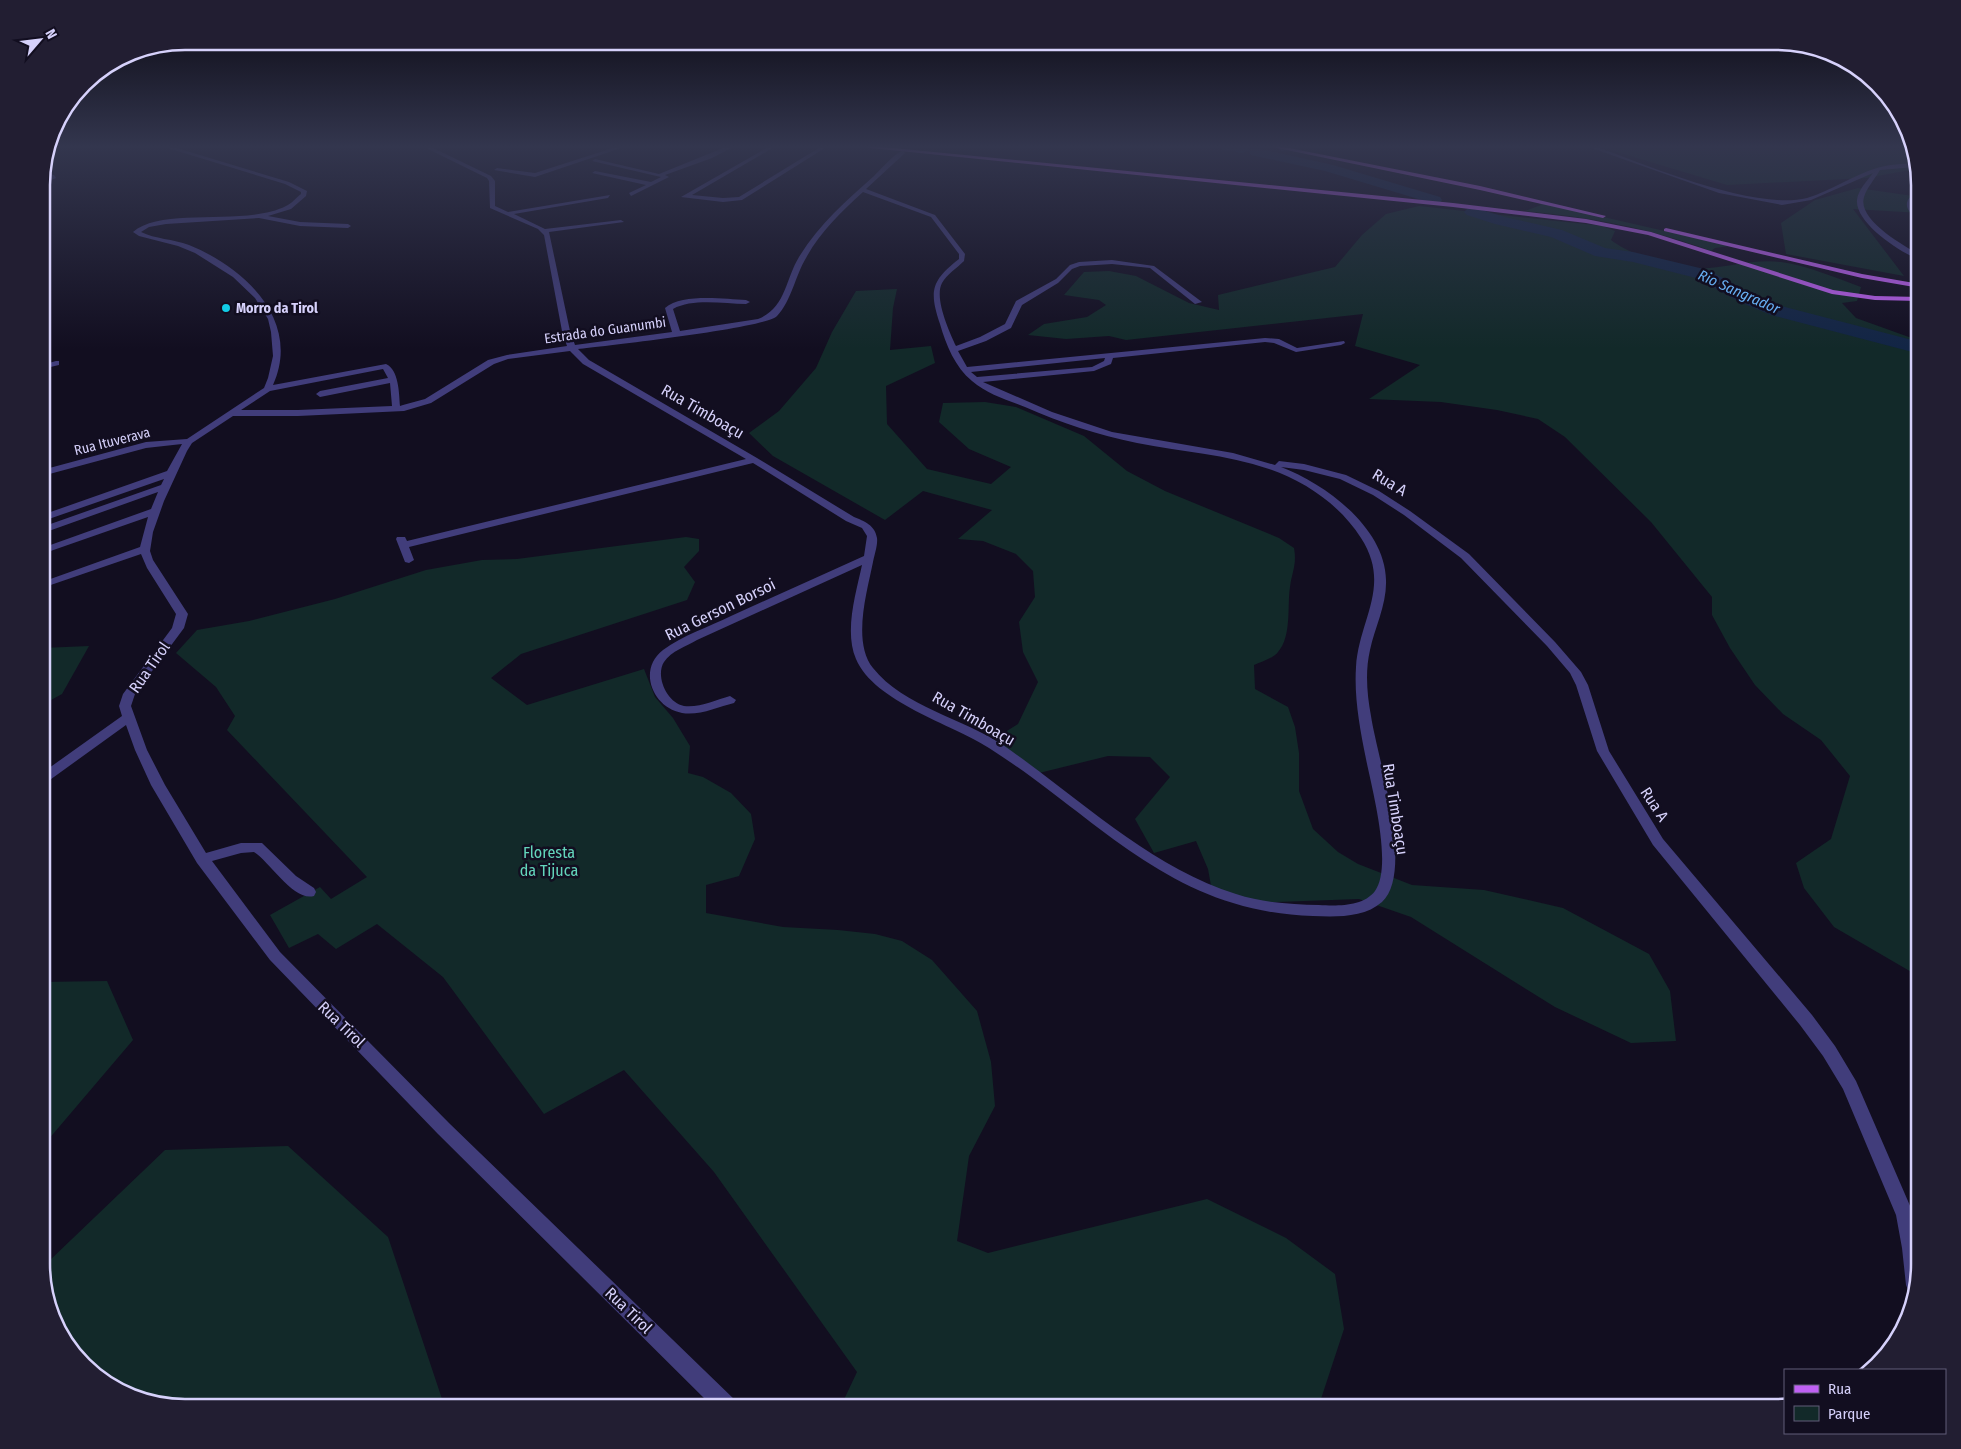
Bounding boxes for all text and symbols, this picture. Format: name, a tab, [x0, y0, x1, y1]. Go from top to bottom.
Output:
north arrow	[15, 15, 65, 65]
text: N	[42, 26, 61, 42]
water label: Rio Sangrador	[1695, 266, 1783, 318]
place label: Morro da Tirol	[236, 300, 318, 317]
marker: Morro da Tirol	[220, 302, 232, 314]
street label: Estrada do Guanumbi	[543, 314, 667, 347]
street label: Rua Timboaçu	[658, 380, 747, 443]
street label: Rua Ituverava	[72, 424, 152, 459]
street label: Rua A	[1369, 465, 1411, 500]
street label: Rua Gerson Borsoi	[662, 575, 778, 644]
street label: Rua Tirol	[125, 638, 174, 696]
street label: Rua Timboaçu	[929, 687, 1018, 750]
street label: Rua Timboaçu	[1379, 762, 1412, 856]
street label: Rua A	[1637, 784, 1673, 825]
park label: Floresta da Tijuca	[520, 843, 578, 880]
street label: Rua Tirol	[314, 997, 369, 1051]
street label: Rua Tirol	[601, 1283, 656, 1337]
legend	[1784, 1369, 1946, 1434]
text: Rua	[1828, 1380, 1851, 1398]
text: Parque	[1828, 1405, 1871, 1423]

